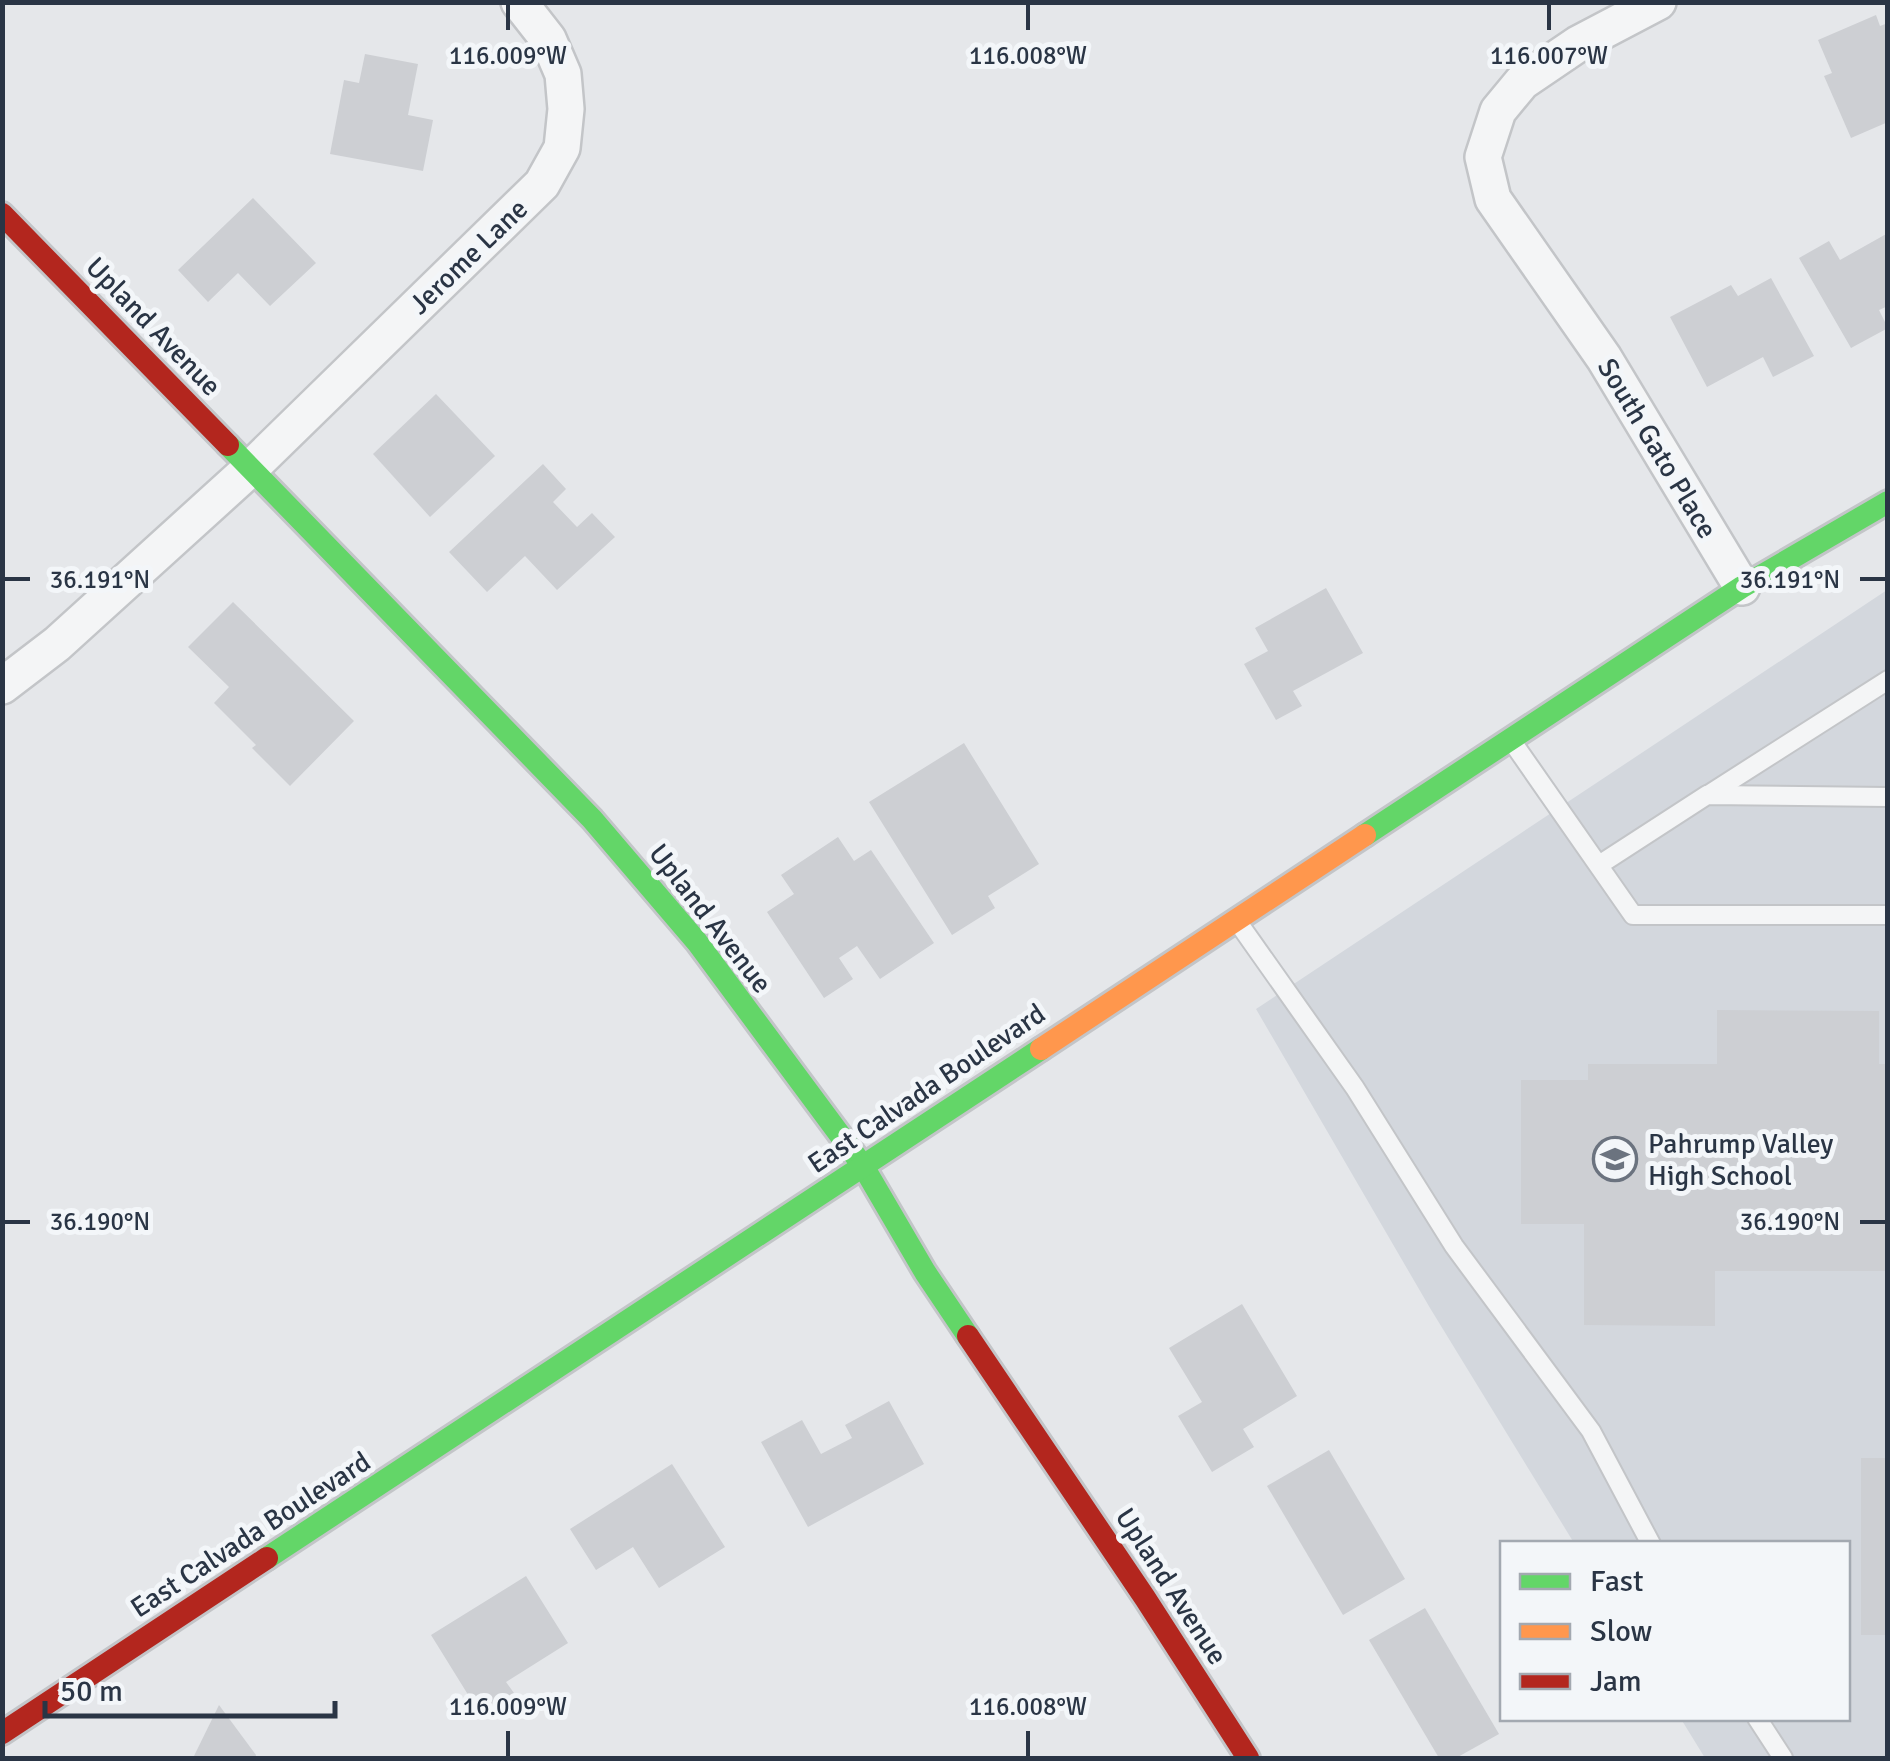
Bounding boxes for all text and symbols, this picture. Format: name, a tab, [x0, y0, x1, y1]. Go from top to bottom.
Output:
text: 116.009°W	[449, 40, 567, 71]
text: 116.008°W	[969, 40, 1087, 71]
text: 116.007°W	[1490, 40, 1608, 71]
street label: Jerome Lane	[402, 192, 535, 321]
street label: Upland Avenue	[79, 250, 228, 403]
street label: South Gato Place	[1590, 352, 1724, 545]
text: 36.191°N	[50, 564, 150, 595]
text: 36.191°N	[1740, 564, 1840, 595]
street label: Upland Avenue	[641, 837, 779, 1000]
street label: East Calvada Boulevard	[801, 997, 1052, 1181]
place label: Pahrump Valley High School	[1648, 1127, 1833, 1193]
school or university icon: Pahrump Valley High School	[1592, 1136, 1638, 1182]
text: 36.190°N	[50, 1206, 150, 1237]
text: 36.190°N	[1740, 1206, 1840, 1237]
street label: East Calvada Boulevard	[124, 1445, 377, 1625]
street label: Upland Avenue	[1108, 1502, 1234, 1671]
legend	[1500, 1541, 1850, 1721]
text: Fast	[1590, 1563, 1643, 1600]
text: Slow	[1590, 1613, 1652, 1650]
scale bar	[45, 1656, 335, 1718]
text: Jam	[1590, 1663, 1642, 1700]
text: 50 m	[60, 1673, 123, 1710]
text: 116.009°W	[449, 1691, 567, 1722]
text: 116.008°W	[969, 1691, 1087, 1722]

